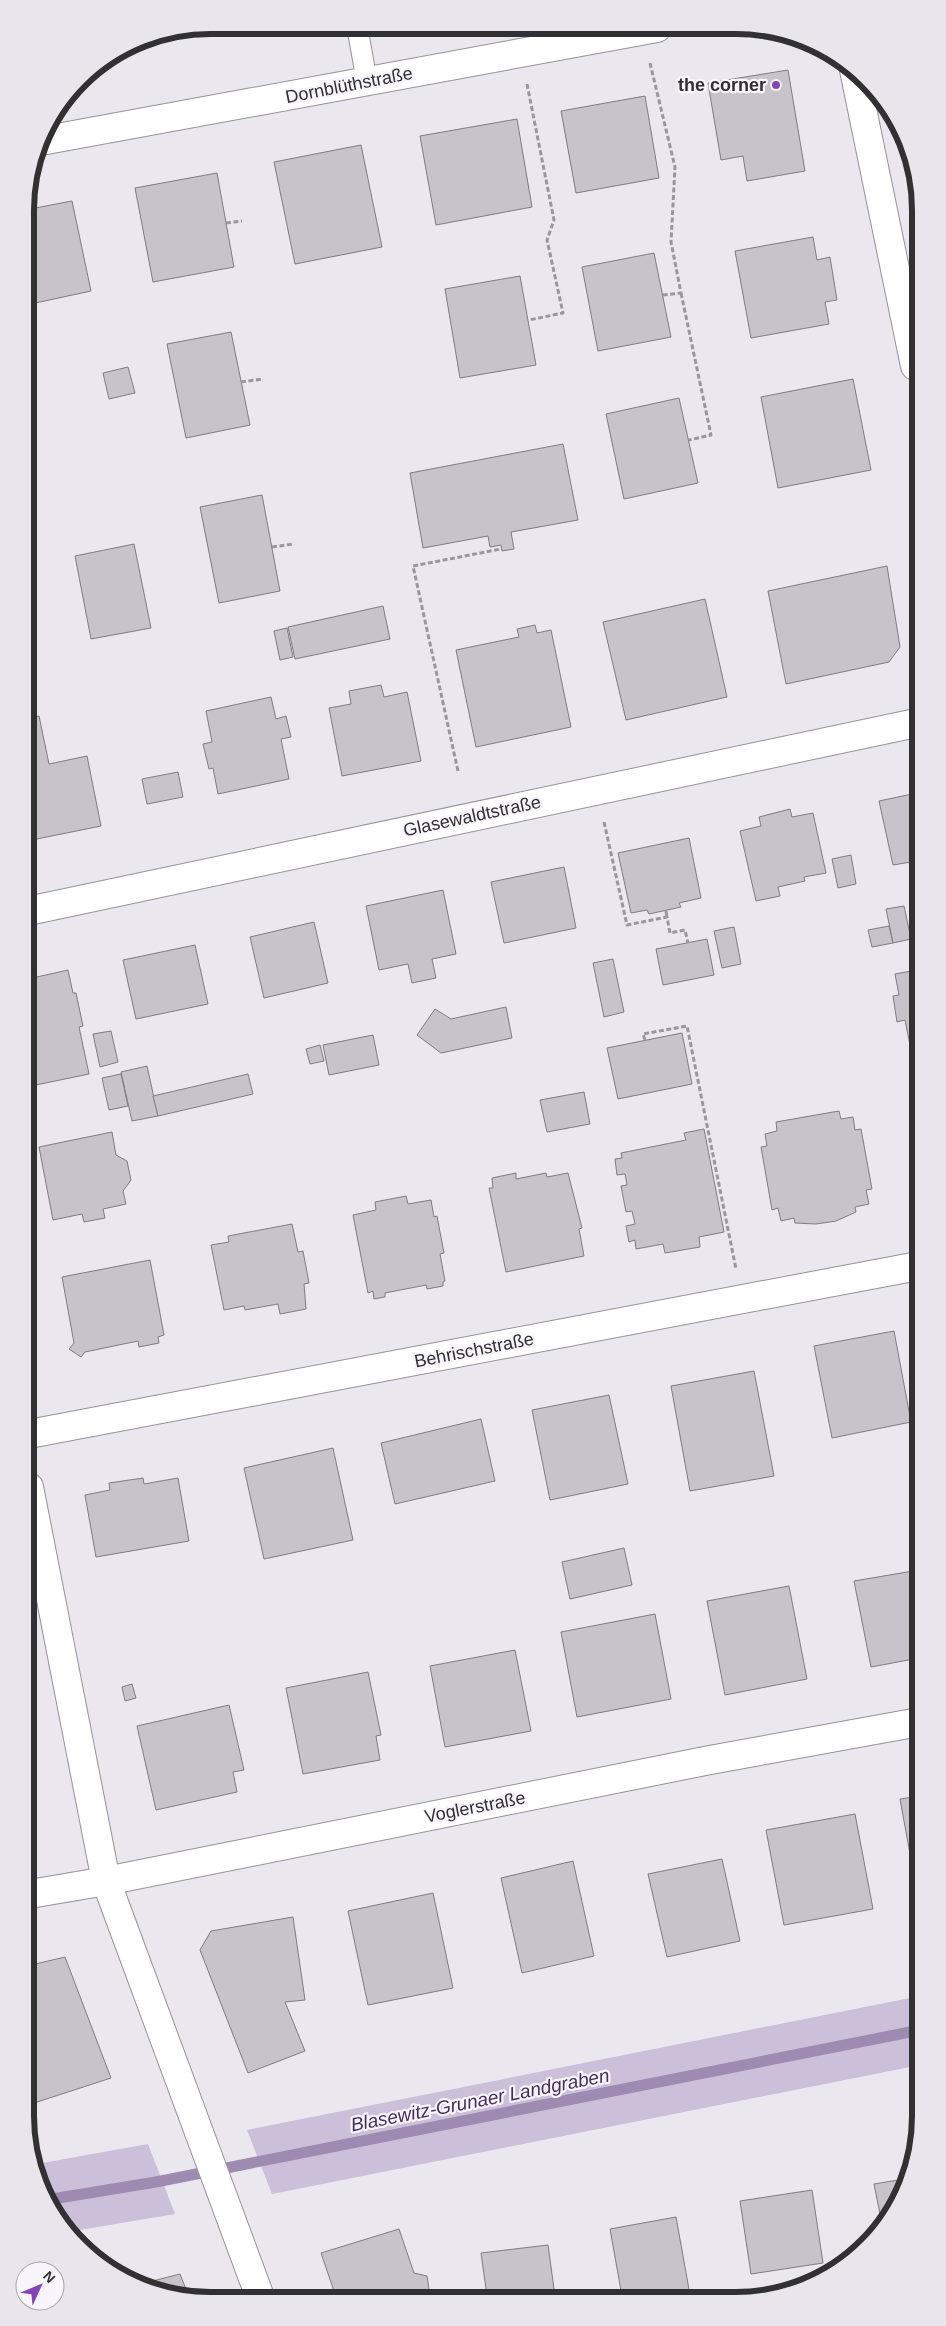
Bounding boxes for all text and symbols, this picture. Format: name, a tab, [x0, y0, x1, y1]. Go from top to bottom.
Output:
street label: Dornblüthstraße	[284, 63, 414, 107]
place label: the corner	[678, 75, 766, 95]
marker: the corner	[770, 79, 782, 91]
street label: Glasewaldtstraße	[401, 792, 543, 840]
street label: Behrischstraße	[413, 1329, 535, 1371]
street label: Voglerstraße	[423, 1787, 527, 1827]
water label: Blasewitz‐Grunaer Landgraben	[349, 2065, 611, 2135]
north arrow	[15, 2261, 65, 2311]
text: N	[40, 2268, 59, 2286]

